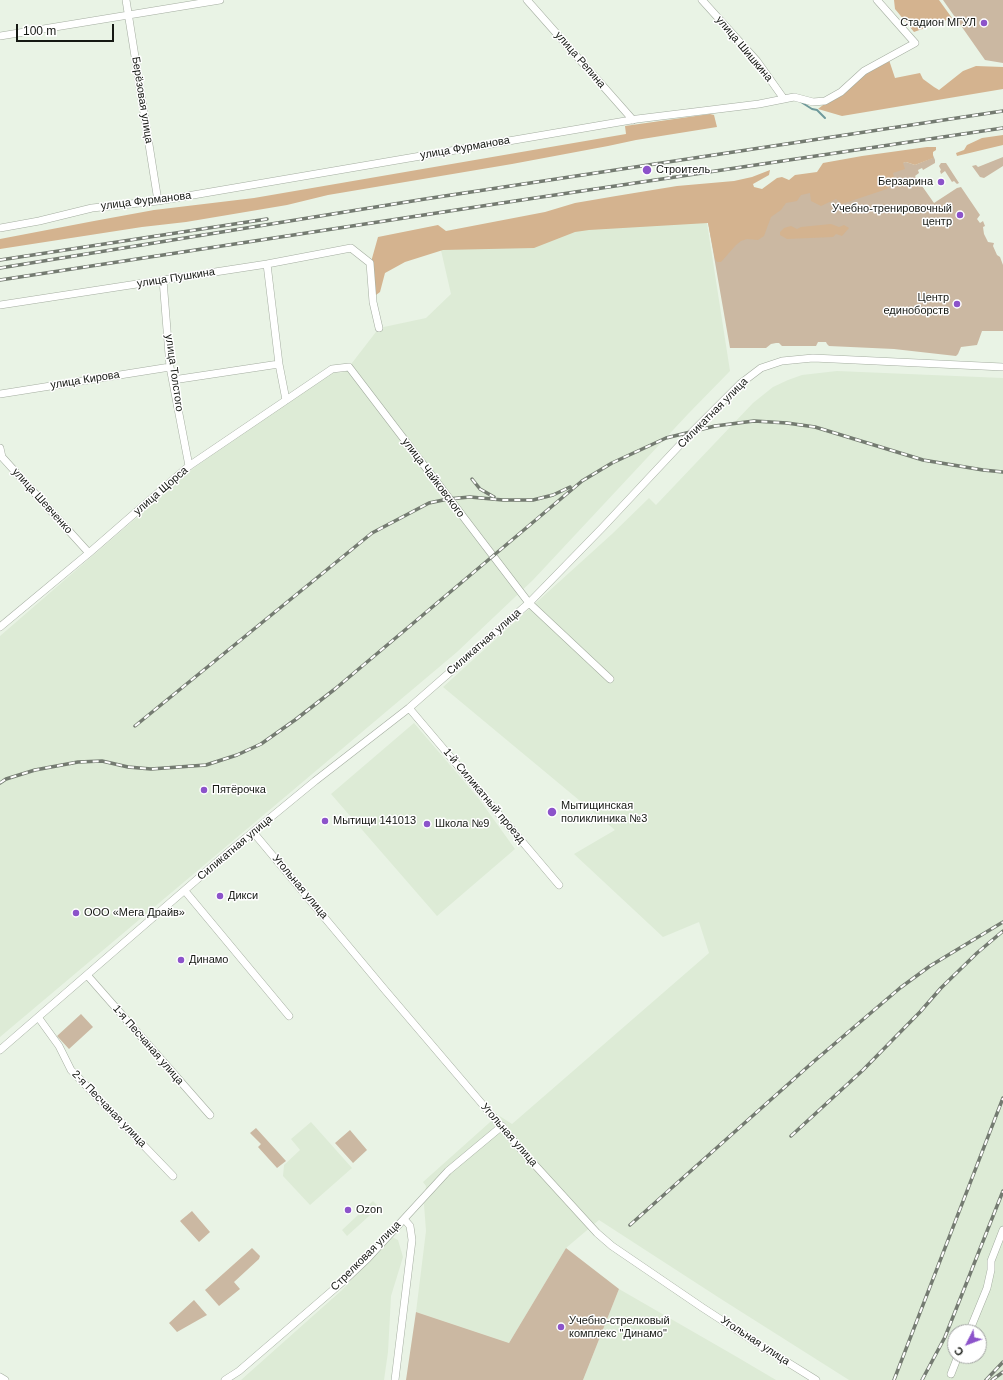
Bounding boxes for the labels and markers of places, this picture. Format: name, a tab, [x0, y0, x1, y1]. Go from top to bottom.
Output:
place label: Стадион МГУЛ	[900, 16, 976, 30]
marker: Стадион МГУЛ	[979, 18, 989, 28]
place label: Строитель	[656, 163, 710, 177]
marker: Строитель	[641, 164, 653, 176]
place label: Берзарина	[878, 175, 933, 189]
marker: Берзарина	[936, 177, 946, 187]
place label: Учебно-тренировочный центр	[832, 202, 952, 228]
marker: Учебно-тренировочный центр	[955, 210, 965, 220]
place label: Центр единоборств	[883, 291, 949, 317]
marker: Центр единоборств	[952, 299, 962, 309]
place label: Пятёрочка	[212, 783, 266, 797]
marker: Пятёрочка	[199, 785, 209, 795]
place label: Мытищинская поликлиника №3	[561, 799, 647, 825]
marker: Мытищинская поликлиника №3	[546, 806, 558, 818]
place label: Мытищи 141013	[333, 814, 416, 828]
marker: Мытищи 141013	[320, 816, 330, 826]
place label: Школа №9	[435, 817, 489, 831]
marker: Школа №9	[422, 819, 432, 829]
place label: Дикси	[228, 889, 258, 903]
marker: Дикси	[215, 891, 225, 901]
place label: ООО «Мега Драйв»	[84, 906, 185, 920]
marker: ООО «Мега Драйв»	[71, 908, 81, 918]
place label: Динамо	[189, 953, 228, 967]
marker: Динамо	[176, 955, 186, 965]
place label: Ozon	[356, 1203, 382, 1217]
marker: Ozon	[343, 1205, 353, 1215]
place label: Учебно-стрелковый комплекс "Динамо"	[569, 1314, 670, 1340]
marker: Учебно-стрелковый комплекс "Динамо"	[556, 1322, 566, 1332]

